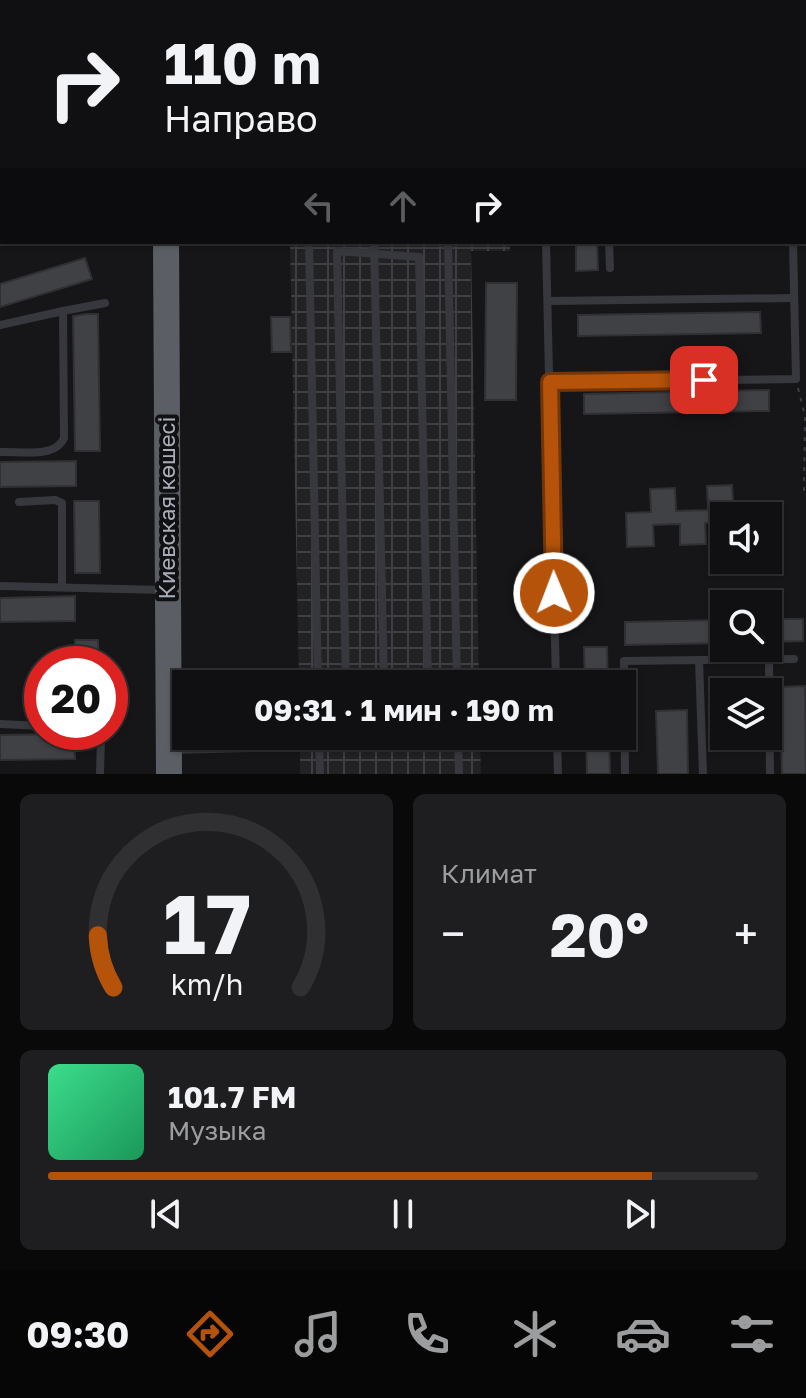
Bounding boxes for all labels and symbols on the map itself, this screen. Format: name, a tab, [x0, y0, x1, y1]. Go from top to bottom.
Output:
pin	[670, 346, 738, 414]
street label: Киевская көшесі	[153, 417, 180, 599]
position arrow	[512, 551, 596, 635]
speed limit sign: 20	[24, 646, 128, 750]

